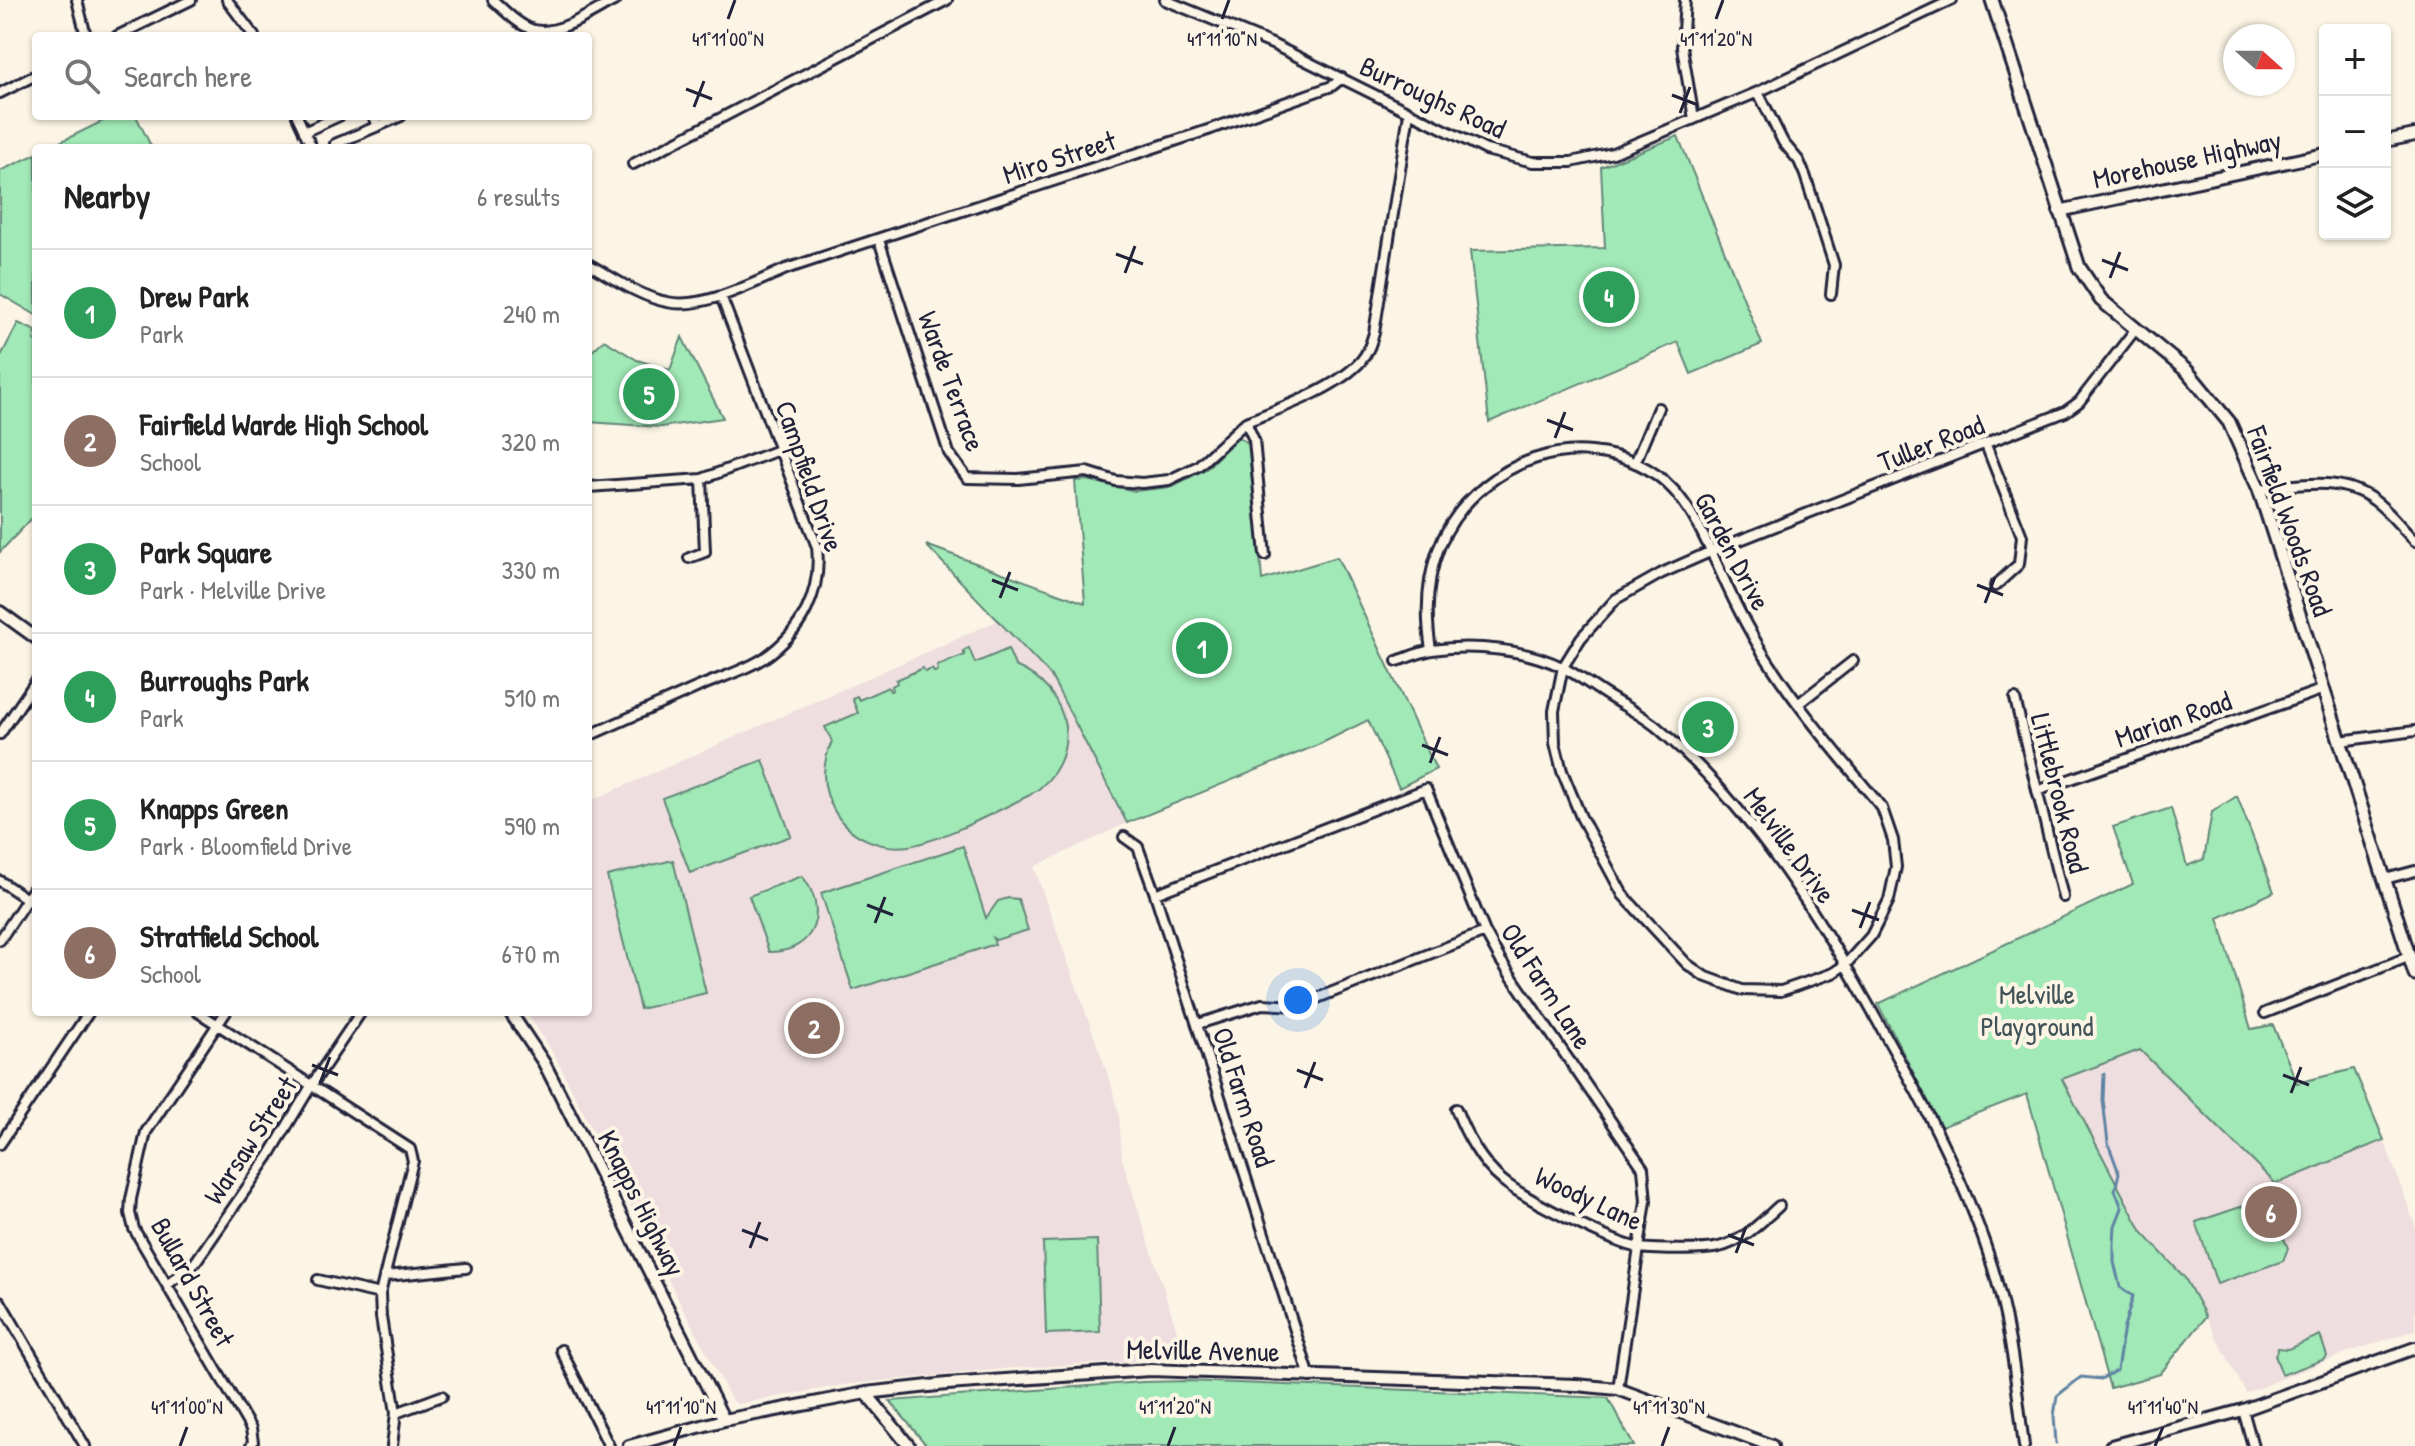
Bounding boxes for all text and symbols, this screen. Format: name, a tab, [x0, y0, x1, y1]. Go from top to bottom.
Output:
north arrow	[2223, 24, 2295, 96]
map controls	[2319, 24, 2391, 240]
button: +	[2319, 24, 2391, 96]
text: 41°11'00"N	[692, 25, 764, 52]
text: 41°11'10"N	[1187, 25, 1257, 52]
text: 41°11'20"N	[1680, 25, 1752, 52]
search box	[32, 32, 592, 120]
street label: Burroughs Road	[1354, 47, 1512, 147]
icon: search	[60, 54, 104, 98]
text: Search here	[124, 56, 252, 96]
button: −	[2319, 96, 2391, 168]
street label: Morehouse Highway	[2089, 120, 2285, 198]
street label: Miro Street	[998, 121, 1121, 193]
button: layers	[2319, 168, 2391, 240]
text: Nearby	[64, 173, 150, 219]
text: 6 results	[477, 179, 560, 214]
pin: 4	[1583, 267, 1635, 327]
text: Drew Park	[140, 276, 249, 316]
text: 1	[85, 296, 95, 331]
text: 240 m	[503, 296, 560, 331]
street label: Warde Terrace	[909, 306, 995, 456]
text: Park	[140, 316, 184, 351]
pin: 5	[623, 364, 675, 424]
street label: Campfield Drive	[766, 395, 854, 557]
text: Fairfield Warde High School	[140, 404, 428, 444]
street label: Tuller Road	[1873, 405, 1990, 481]
street label: Fairfield Woods Road	[2238, 420, 2342, 621]
text: 2	[84, 424, 96, 459]
text: 320 m	[501, 424, 560, 459]
text: School	[140, 444, 201, 479]
street label: Garden Drive	[1686, 485, 1780, 617]
text: Park Square	[140, 532, 272, 572]
text: 3	[84, 552, 96, 587]
text: 330 m	[501, 552, 560, 587]
text: Park · Melville Drive	[140, 572, 326, 607]
pin: 1	[1176, 618, 1228, 678]
text: Burroughs Park	[140, 660, 309, 700]
text: 4	[85, 680, 95, 715]
text: 510 m	[504, 680, 560, 715]
street label: Marian Road	[2110, 681, 2236, 757]
pin: 3	[1682, 697, 1734, 757]
text: Park	[140, 700, 184, 735]
street label: Littlebrook Road	[2022, 709, 2098, 877]
street label: Melville Drive	[1735, 779, 1845, 911]
text: Knapps Green	[140, 788, 289, 828]
text: 5	[85, 808, 96, 843]
text: 590 m	[504, 808, 560, 843]
text: Park · Bloomfield Drive	[140, 828, 352, 863]
text: Stratfield School	[140, 916, 318, 956]
street label: Old Farm Lane	[1492, 916, 1602, 1056]
text: 6	[85, 936, 95, 971]
text: 670 m	[501, 936, 560, 971]
text: School	[140, 956, 201, 991]
park label: Melville Playground	[1980, 975, 2094, 1045]
your location	[1278, 980, 1318, 1020]
pin: 2	[788, 998, 840, 1058]
street label: Old Farm Road	[1204, 1023, 1284, 1171]
street label: Warsaw Street	[194, 1068, 306, 1211]
street label: Knapps Highway	[589, 1124, 695, 1283]
street label: Woody Lane	[1529, 1157, 1649, 1239]
pin: 6	[2245, 1182, 2297, 1242]
street label: Bullard Street	[142, 1211, 244, 1354]
street label: Melville Avenue	[1126, 1330, 1280, 1370]
text: 41°11'00"N	[151, 1393, 223, 1420]
text: 41°11'10"N	[646, 1393, 716, 1420]
text: 41°11'20"N	[1139, 1393, 1211, 1420]
text: 41°11'30"N	[1633, 1393, 1705, 1420]
text: 41°11'40"N	[2128, 1393, 2198, 1420]

